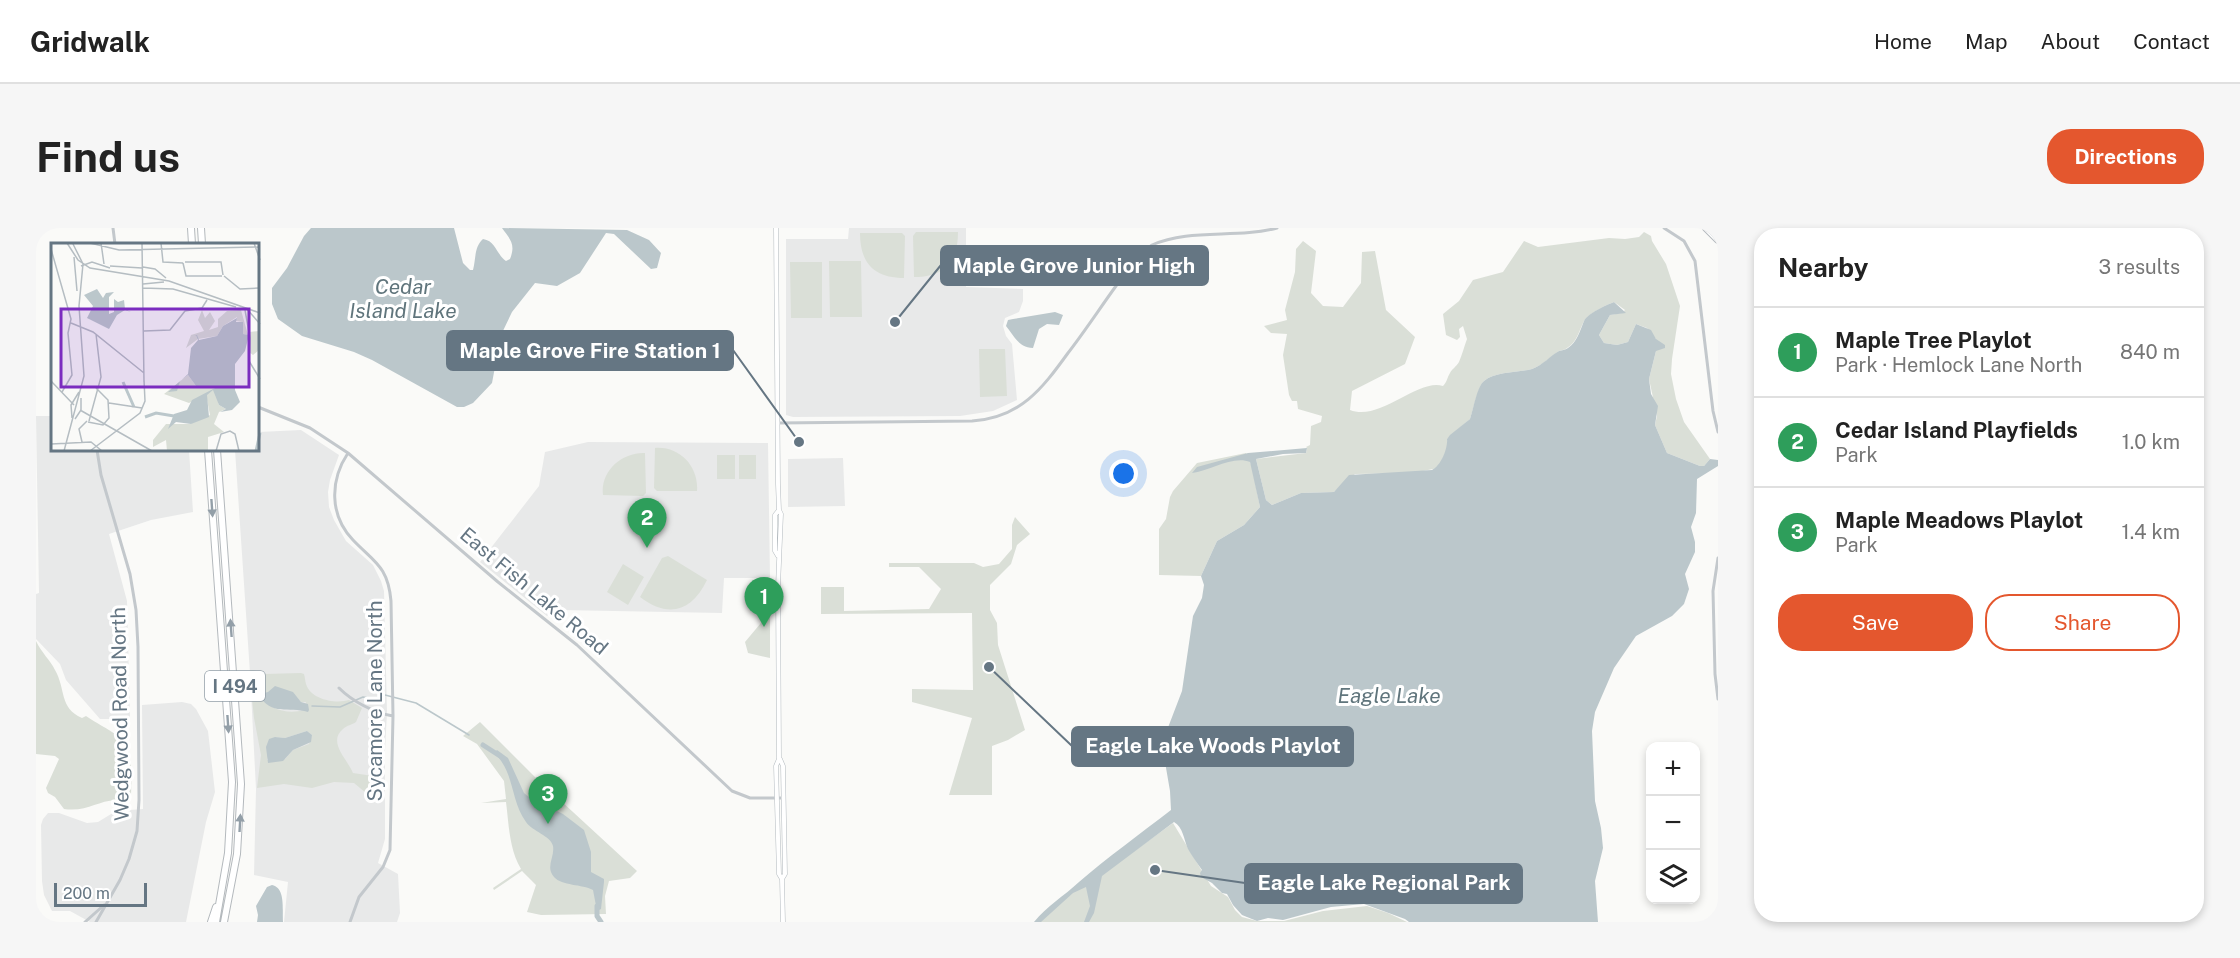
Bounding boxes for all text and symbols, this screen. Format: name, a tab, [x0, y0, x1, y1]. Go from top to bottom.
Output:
text: Gridwalk	[30, 25, 150, 58]
text: Home	[1874, 29, 1932, 54]
text: Map	[1965, 29, 2008, 54]
text: About	[2041, 29, 2100, 54]
text: Contact	[2133, 29, 2210, 54]
button: Directions	[2047, 129, 2204, 184]
text: Find us	[36, 132, 180, 181]
inset map	[51, 243, 260, 452]
callout: Maple Grove Junior High	[941, 246, 1208, 285]
text: Nearby	[1778, 252, 1868, 283]
text: Maple Grove Junior High	[953, 253, 1195, 278]
text: 3 results	[2099, 255, 2180, 279]
water label: Cedar Island Lake	[349, 274, 457, 323]
text: Maple Tree Playlot	[1835, 327, 2032, 353]
callout: Maple Grove Fire Station 1	[447, 331, 733, 370]
text: Maple Grove Fire Station 1	[459, 338, 721, 363]
text: 1	[1793, 340, 1802, 364]
text: 840 m	[2120, 340, 2180, 364]
text: Park · Hemlock Lane North	[1835, 353, 2082, 377]
text: Cedar Island Playfields	[1835, 417, 2078, 443]
text: 2	[1791, 430, 1804, 454]
text: 1.0 km	[2122, 430, 2180, 454]
text: Park	[1835, 443, 1878, 467]
your location	[1109, 459, 1138, 488]
pin: 2	[628, 498, 666, 548]
one-way arrow	[207, 499, 217, 518]
text: Maple Meadows Playlot	[1835, 507, 2083, 533]
text: 3	[1791, 520, 1804, 544]
text: 1.4 km	[2122, 520, 2180, 544]
street label: East Fish Lake Road	[455, 522, 613, 660]
text: Park	[1835, 533, 1878, 557]
pin: 1	[744, 578, 784, 627]
button: Save	[1778, 594, 1973, 651]
button: Share	[1985, 594, 2180, 651]
street label: Sycamore Lane North	[363, 600, 387, 802]
street label: Wedgwood Road North	[106, 607, 134, 821]
one-way arrow	[226, 619, 235, 638]
road number: I 494	[205, 671, 265, 701]
water label: Eagle Lake	[1337, 683, 1441, 708]
one-way arrow	[223, 714, 233, 733]
callout: Eagle Lake Woods Playlot	[1072, 727, 1353, 766]
text: Eagle Lake Woods Playlot	[1085, 733, 1341, 758]
map controls	[1646, 742, 1700, 904]
button: +	[1646, 742, 1700, 796]
pin: 3	[528, 774, 568, 824]
button: −	[1646, 796, 1700, 850]
one-way arrow	[235, 813, 244, 832]
button: layers	[1646, 850, 1700, 904]
callout: Eagle Lake Regional Park	[1245, 864, 1522, 903]
text: Eagle Lake Regional Park	[1258, 870, 1510, 895]
scale bar	[54, 880, 147, 908]
text: 200 m	[63, 884, 110, 903]

